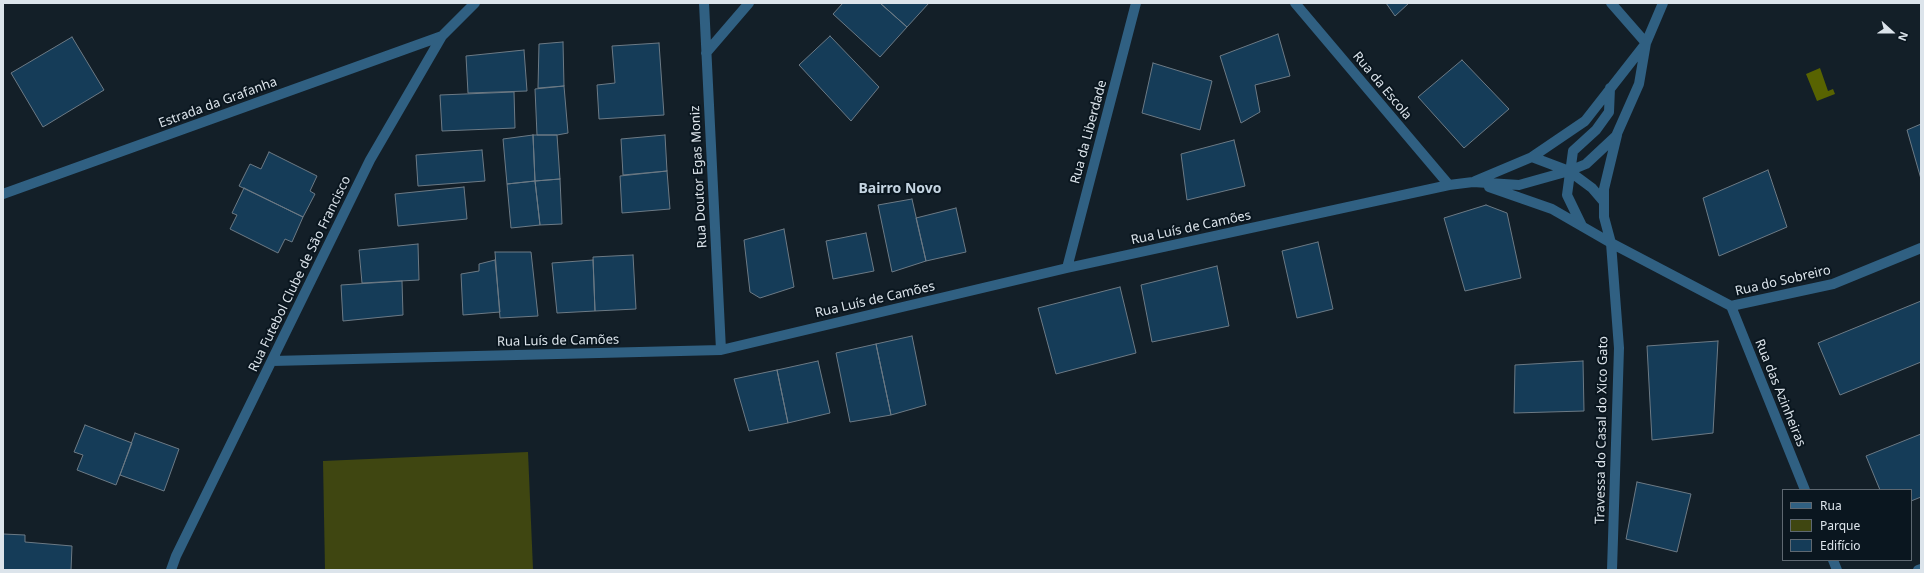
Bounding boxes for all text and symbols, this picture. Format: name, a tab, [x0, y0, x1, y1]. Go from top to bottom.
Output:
north arrow	[1872, 12, 1912, 52]
text: N	[1895, 30, 1912, 43]
street label: Rua da Escola	[1349, 49, 1415, 123]
street label: Estrada da Grafanha	[157, 74, 279, 132]
street label: Rua da Liberdade	[1068, 78, 1110, 186]
street label: Rua Doutor Egas Moniz	[687, 105, 711, 249]
street label: Rua Futebol Clube de São Francisco	[246, 174, 354, 374]
district label: Bairro Novo	[858, 181, 942, 197]
street label: Rua Luís de Camões	[1130, 208, 1252, 248]
street label: Rua do Sobreiro	[1734, 262, 1832, 300]
street label: Rua Luís de Camões	[814, 279, 936, 321]
street label: Rua Luís de Camões	[497, 332, 619, 350]
street label: Travessa do Casal do Xico Gato	[1593, 336, 1611, 524]
street label: Rua das Azinheiras	[1751, 337, 1809, 449]
legend	[1782, 489, 1912, 561]
text: Rua	[1820, 497, 1842, 514]
text: Parque	[1820, 517, 1860, 534]
text: Edifício	[1820, 537, 1861, 554]

